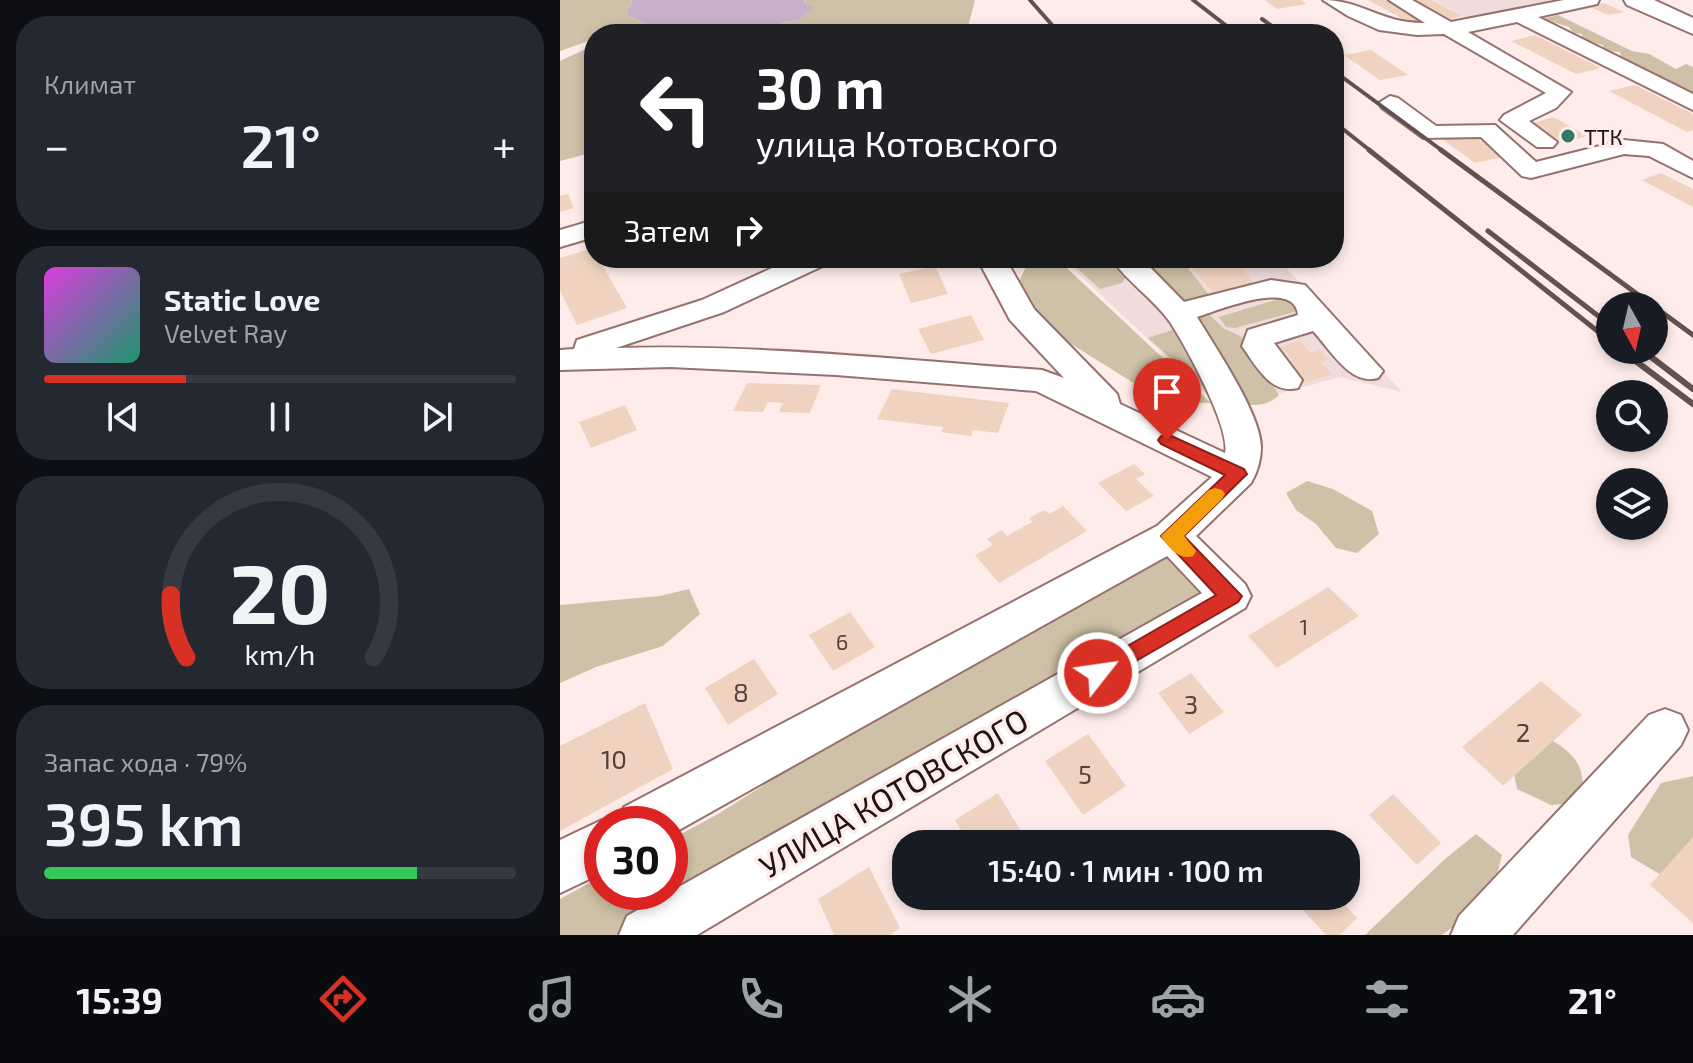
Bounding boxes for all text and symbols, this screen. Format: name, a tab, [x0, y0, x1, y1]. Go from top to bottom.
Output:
text: 30 m	[756, 53, 885, 120]
icon: left	[624, 56, 728, 160]
text: Климат	[44, 68, 136, 99]
text: 21°	[240, 108, 321, 180]
text: −	[44, 118, 70, 171]
text: +	[492, 118, 516, 171]
text: улица Котовского	[756, 121, 1058, 164]
place label: ТТК	[1584, 123, 1623, 149]
marker: ТТК	[1559, 127, 1577, 145]
icon: right	[726, 208, 770, 252]
text: Затем	[624, 212, 710, 248]
text: Static Love	[164, 281, 320, 317]
north arrow	[1596, 292, 1668, 364]
map controls	[1596, 292, 1668, 540]
text: Velvet Ray	[164, 317, 287, 348]
pin	[1133, 358, 1201, 440]
icon: arrive	[1145, 370, 1189, 414]
button: search	[1596, 380, 1668, 452]
icon: previous	[101, 395, 145, 439]
icon: pause	[258, 395, 302, 439]
icon: next	[415, 395, 459, 439]
button: layers	[1596, 468, 1668, 540]
text: 20	[230, 541, 330, 641]
house number: 1	[1300, 613, 1308, 639]
house number: 6	[836, 628, 848, 654]
position arrow	[1056, 631, 1140, 715]
text: km/h	[245, 637, 315, 672]
house number: 8	[733, 676, 749, 707]
house number: 3	[1184, 688, 1198, 719]
street label: УЛИЦА КОТОВСКОГО	[752, 700, 1034, 884]
house number: 2	[1516, 716, 1530, 747]
house number: 10	[601, 743, 627, 774]
text: Запас хода · 79%	[44, 746, 247, 777]
house number: 5	[1078, 758, 1092, 789]
text: 395 km	[44, 786, 244, 858]
speed limit sign: 30	[584, 806, 688, 910]
text: 15:40 · 1 мин · 100 m	[988, 852, 1264, 888]
icon: directions	[315, 971, 371, 1027]
icon: music	[524, 971, 580, 1027]
icon: phone	[733, 971, 789, 1027]
icon: climate	[942, 971, 998, 1027]
icon: car	[1150, 971, 1206, 1027]
icon: filters	[1359, 971, 1415, 1027]
text: 15:39	[76, 978, 163, 1021]
text: 21°	[1568, 978, 1617, 1021]

